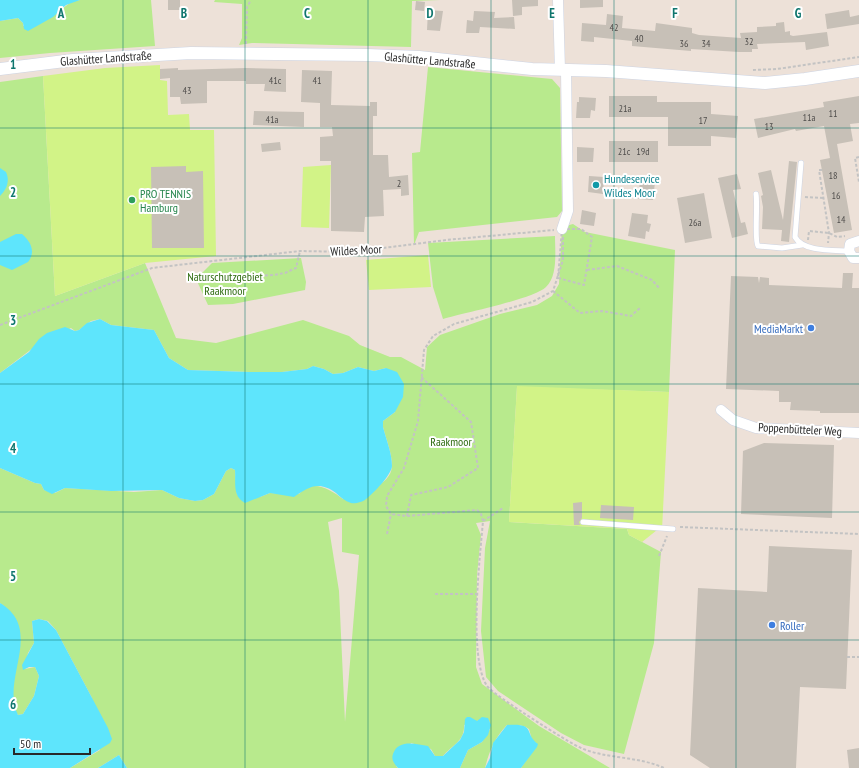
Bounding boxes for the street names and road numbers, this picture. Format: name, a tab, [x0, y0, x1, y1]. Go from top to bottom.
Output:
street label: Glashütter Landstraße	[60, 47, 152, 69]
street label: Glashütter Landstraße	[384, 49, 476, 71]
street label: Wildes Moor	[330, 241, 383, 259]
street label: Poppenbütteler Weg	[758, 419, 842, 439]

